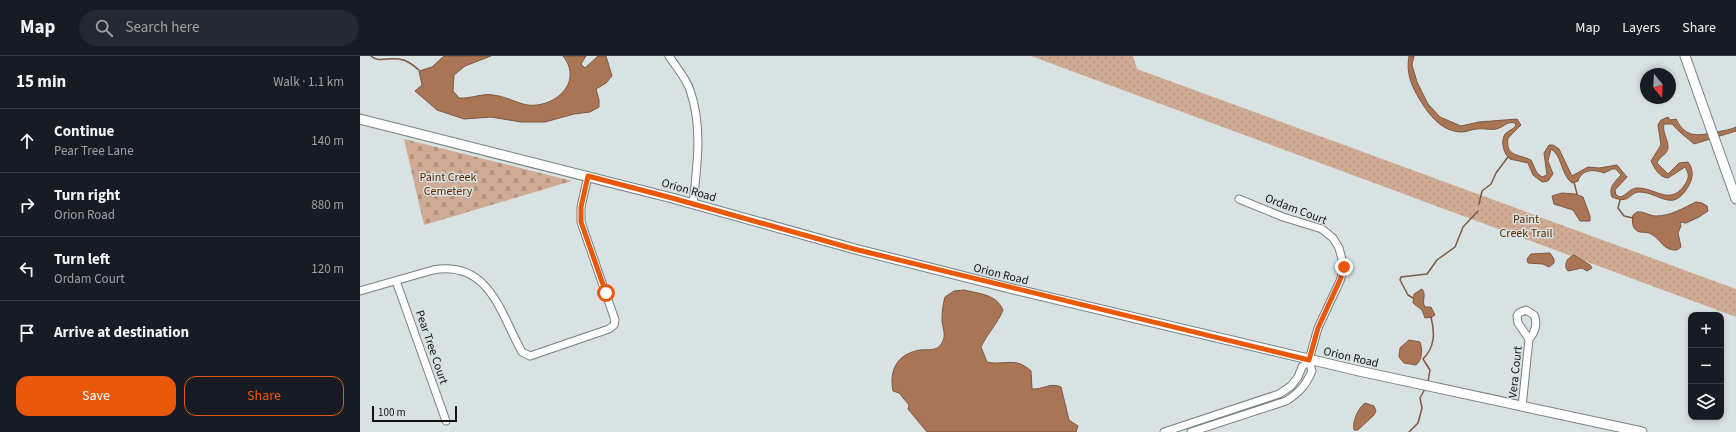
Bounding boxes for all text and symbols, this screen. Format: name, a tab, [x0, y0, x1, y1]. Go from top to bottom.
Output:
search box	[79, 10, 359, 46]
text: Map	[20, 14, 55, 41]
icon: search	[93, 17, 115, 39]
text: Search here	[125, 17, 199, 38]
text: Map	[1575, 18, 1600, 38]
text: Layers	[1622, 18, 1660, 38]
text: Share	[1682, 18, 1716, 38]
north arrow	[1640, 68, 1676, 104]
text: 15 min	[16, 70, 66, 94]
text: Walk · 1.1 km	[273, 73, 344, 91]
text: Continue	[54, 121, 114, 142]
icon: ahead	[16, 130, 38, 152]
text: 140 m	[311, 132, 344, 150]
text: Pear Tree Lane	[54, 142, 134, 160]
park label: Paint Creek Cemetery	[419, 169, 477, 200]
street label: Orion Road	[659, 175, 718, 206]
text: Turn right	[54, 185, 120, 206]
street label: Ordam Court	[1262, 190, 1329, 229]
icon: right	[16, 194, 38, 216]
text: 880 m	[311, 196, 344, 214]
text: Orion Road	[54, 206, 115, 224]
park label: Paint Creek Trail	[1500, 211, 1552, 242]
text: Turn left	[54, 249, 110, 270]
icon: left	[16, 258, 38, 280]
route end	[1335, 258, 1353, 276]
street label: Orion Road	[972, 259, 1030, 290]
text: 120 m	[311, 260, 344, 278]
text: Ordam Court	[54, 270, 125, 288]
route start	[597, 284, 615, 302]
street label: Pear Tree Court	[411, 308, 452, 386]
map controls	[1688, 312, 1724, 420]
button: +	[1688, 312, 1724, 348]
icon: arrive	[16, 322, 38, 344]
text: Arrive at destination	[54, 322, 189, 343]
street label: Orion Road	[1322, 343, 1380, 372]
street label: Vera Court	[1504, 345, 1527, 399]
button: −	[1688, 348, 1724, 384]
button: Save	[16, 376, 176, 416]
button: Share	[184, 376, 344, 416]
button: layers	[1688, 384, 1724, 420]
scale bar	[372, 404, 457, 423]
text: 100 m	[378, 405, 406, 420]

